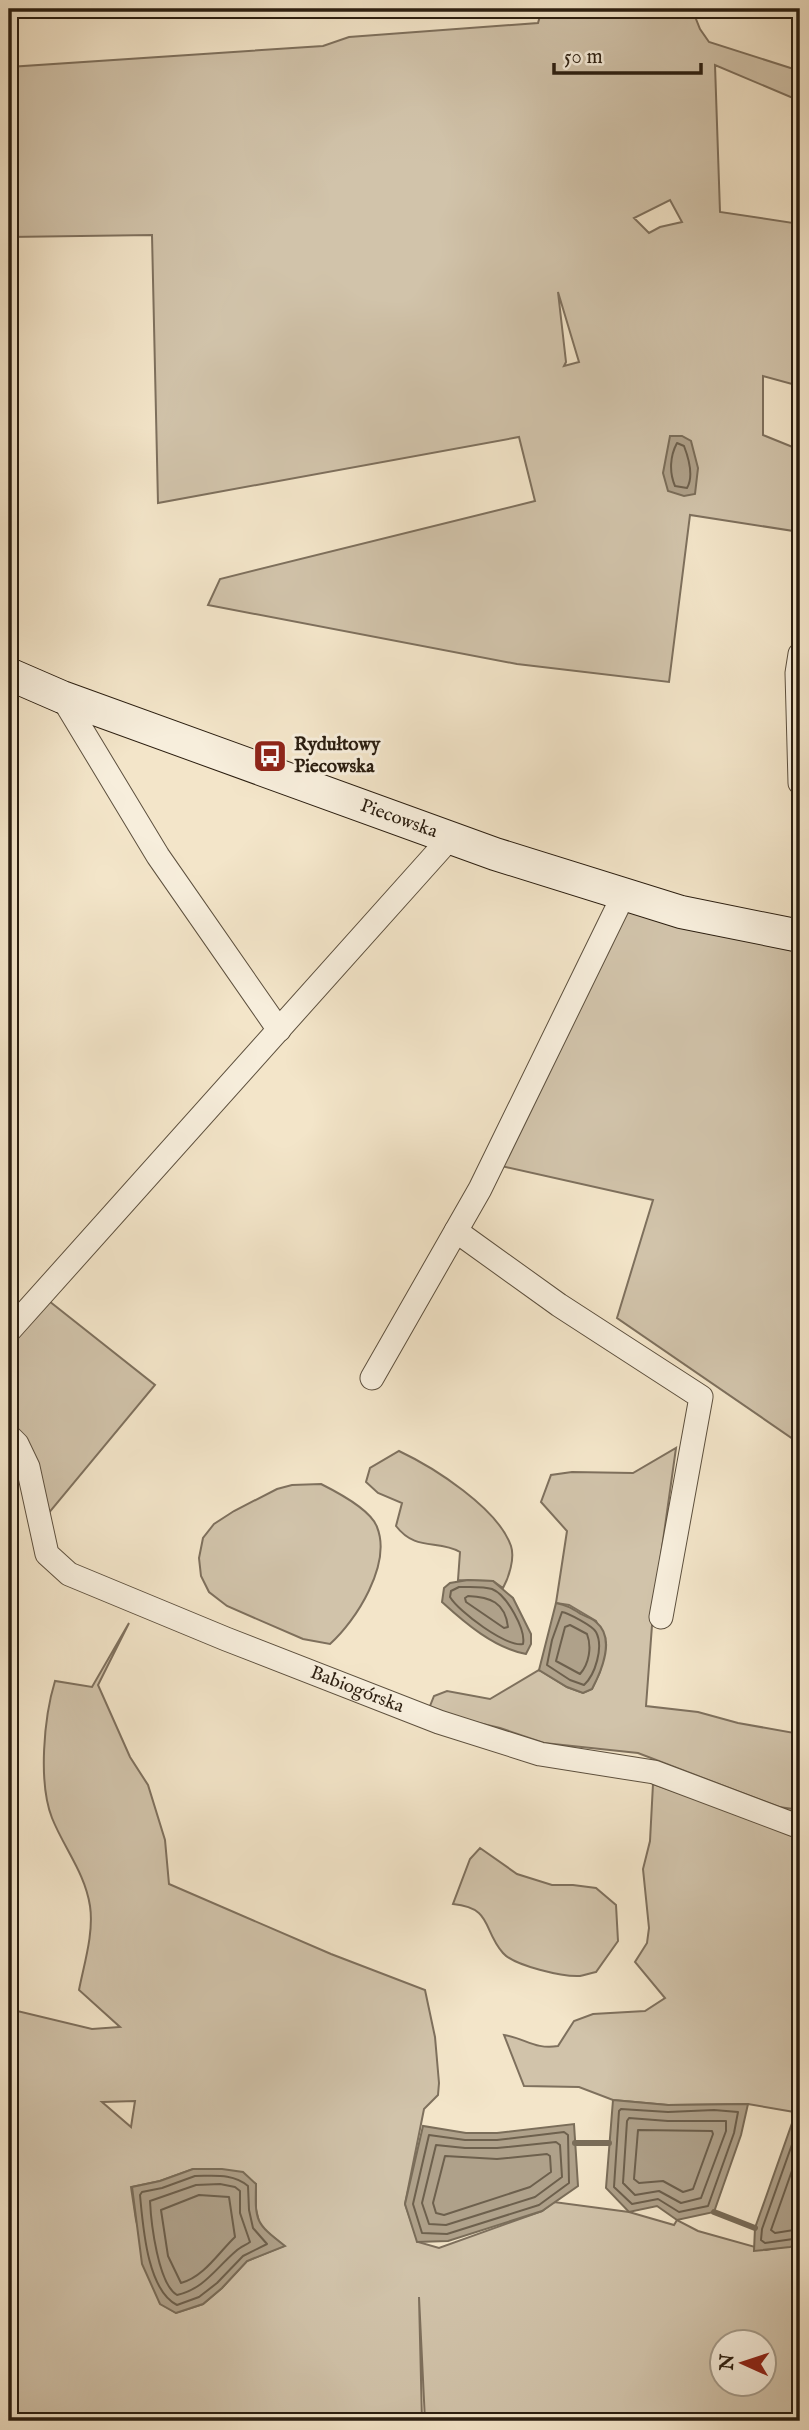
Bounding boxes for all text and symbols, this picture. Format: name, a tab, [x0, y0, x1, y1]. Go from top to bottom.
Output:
scale bar	[554, 32, 700, 76]
text: 50 m	[564, 44, 603, 71]
place label: Rydułtowy Piecowska	[294, 733, 381, 779]
bus stop icon: Rydułtowy Piecowska	[251, 737, 289, 775]
street label: Piecowska	[357, 794, 441, 844]
street label: Babiogórska	[307, 1661, 408, 1719]
north arrow	[708, 2328, 778, 2398]
text: N	[716, 2353, 740, 2372]

